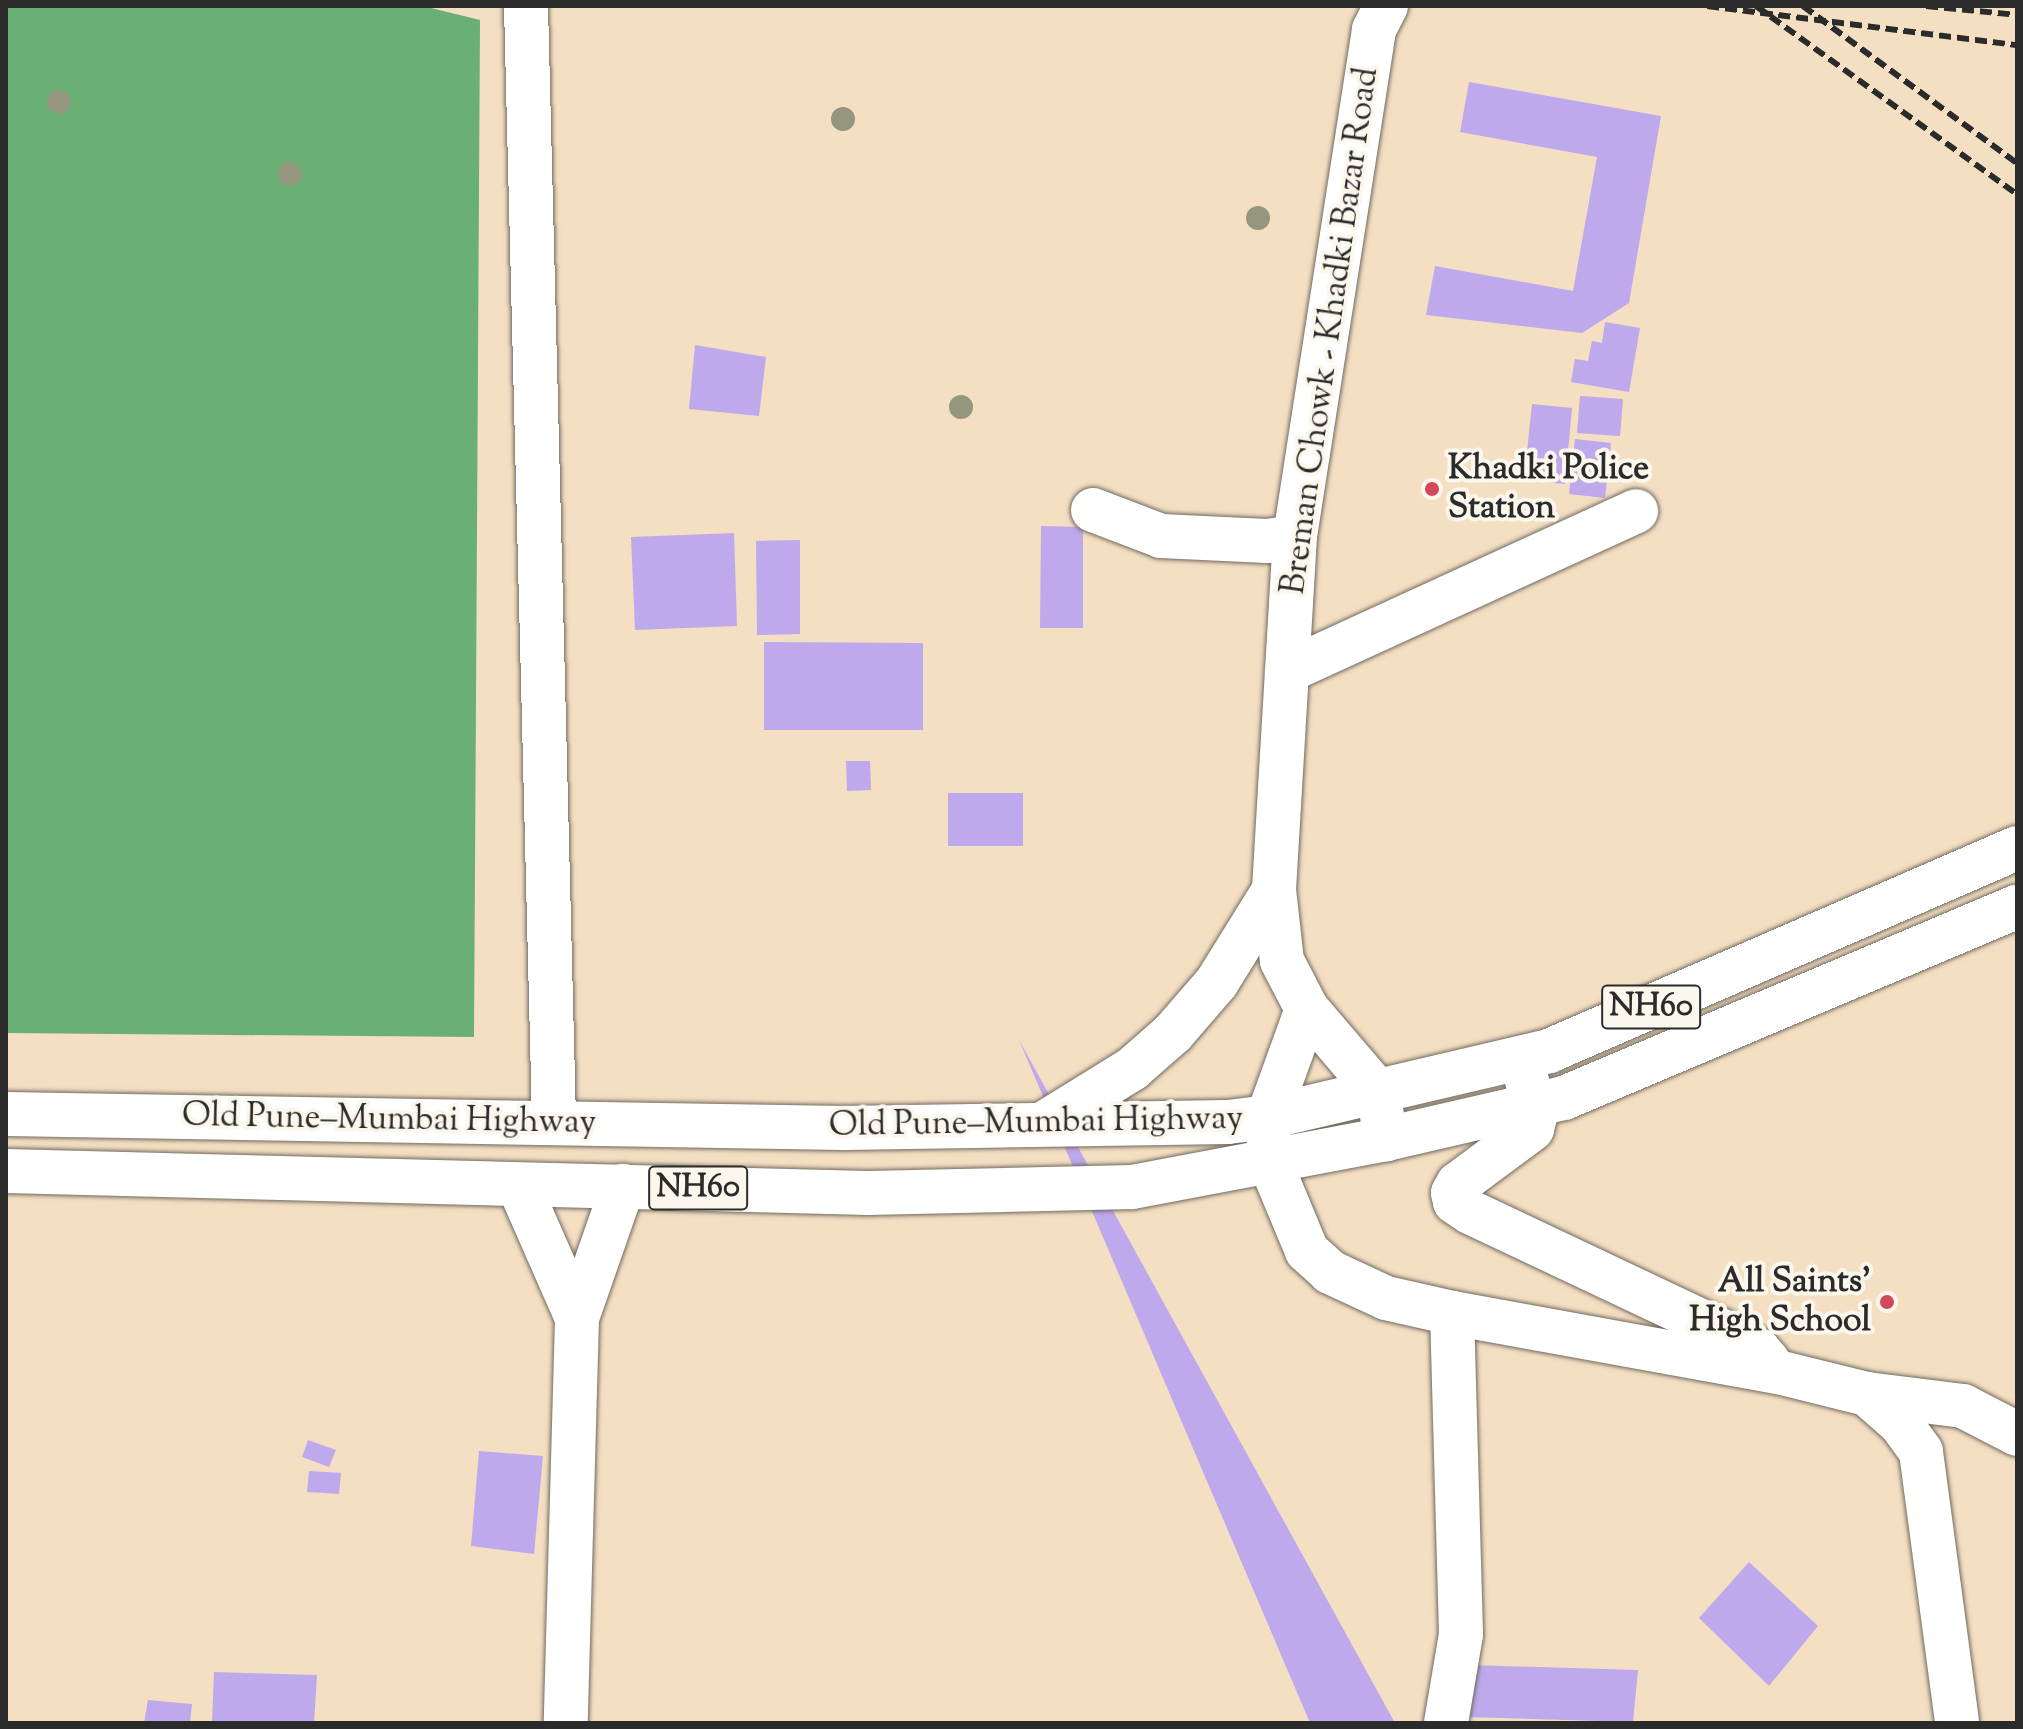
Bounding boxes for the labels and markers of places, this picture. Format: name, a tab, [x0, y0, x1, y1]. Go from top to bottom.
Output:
place label: Khadki Police Station	[1448, 449, 1649, 528]
marker: Khadki Police Station	[1423, 480, 1441, 498]
place label: All Saints' High School	[1689, 1262, 1871, 1342]
marker: All Saints' High School	[1878, 1293, 1896, 1311]

